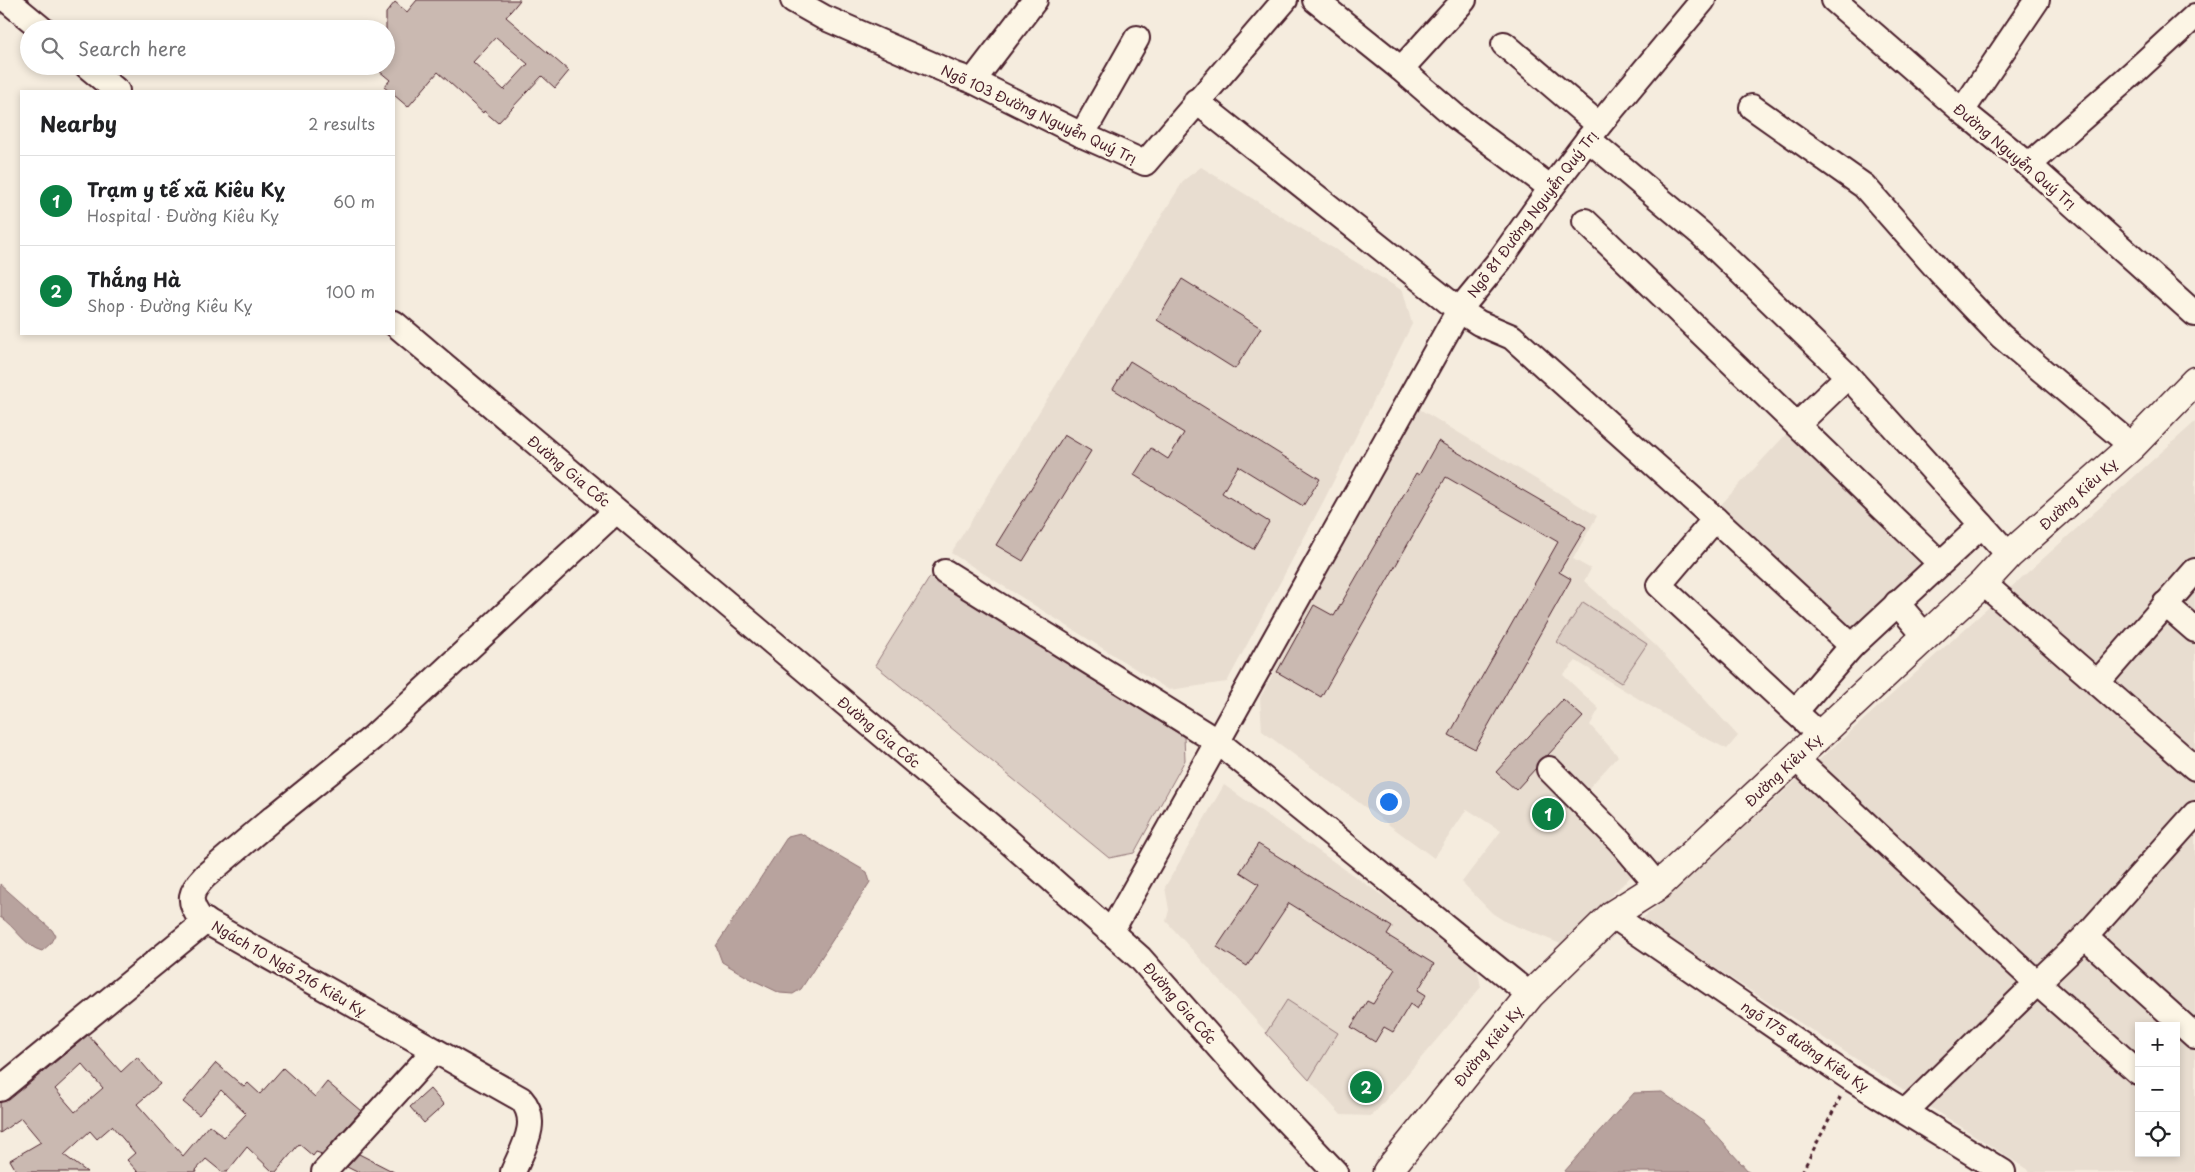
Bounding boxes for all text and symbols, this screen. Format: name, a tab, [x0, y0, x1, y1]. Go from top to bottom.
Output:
search box	[20, 20, 395, 75]
icon: search	[38, 34, 66, 62]
text: Search here	[78, 34, 187, 62]
street label: Ngõ 103 Đường Nguyễn Quý Trị	[938, 59, 1140, 169]
street label: Đường Nguyễn Quý Trị	[1949, 98, 2081, 214]
text: Nearby	[40, 107, 117, 139]
text: 2 results	[308, 111, 375, 135]
street label: Ngõ 81 Đường Nguyễn Quý Trị	[1462, 126, 1602, 302]
text: Trạm y tế xã Kiêu Kỵ	[87, 175, 285, 203]
text: 1	[52, 189, 60, 213]
text: 60 m	[333, 189, 375, 213]
text: Hospital · Đường Kiêu Kỵ	[87, 203, 279, 227]
text: Thắng Hà	[87, 265, 181, 293]
text: 2	[50, 279, 62, 303]
text: 100 m	[326, 279, 375, 303]
text: Shop · Đường Kiêu Kỵ	[87, 293, 252, 317]
street label: Đường Gia Cốc	[523, 430, 615, 512]
street label: Đường Kiêu Kỵ	[2034, 453, 2122, 535]
street label: Đường Gia Cốc	[833, 691, 925, 773]
street label: Đường Kiêu Kỵ	[1740, 728, 1827, 811]
your location	[1376, 789, 1402, 815]
pin: 1	[1532, 795, 1564, 833]
street label: Ngách 10 Ngõ 216 Kiêu Kỵ	[208, 915, 371, 1021]
street label: Đường Gia Cốc	[1139, 958, 1221, 1048]
street label: ngõ 175 đường Kiêu Kỵ	[1737, 995, 1874, 1097]
street label: Đường Kiêu Kỵ	[1449, 1001, 1528, 1091]
map controls	[2135, 1022, 2180, 1157]
button: +	[2135, 1022, 2180, 1067]
button: −	[2135, 1067, 2180, 1112]
pin: 2	[1350, 1068, 1382, 1106]
button: locate	[2135, 1112, 2180, 1157]

